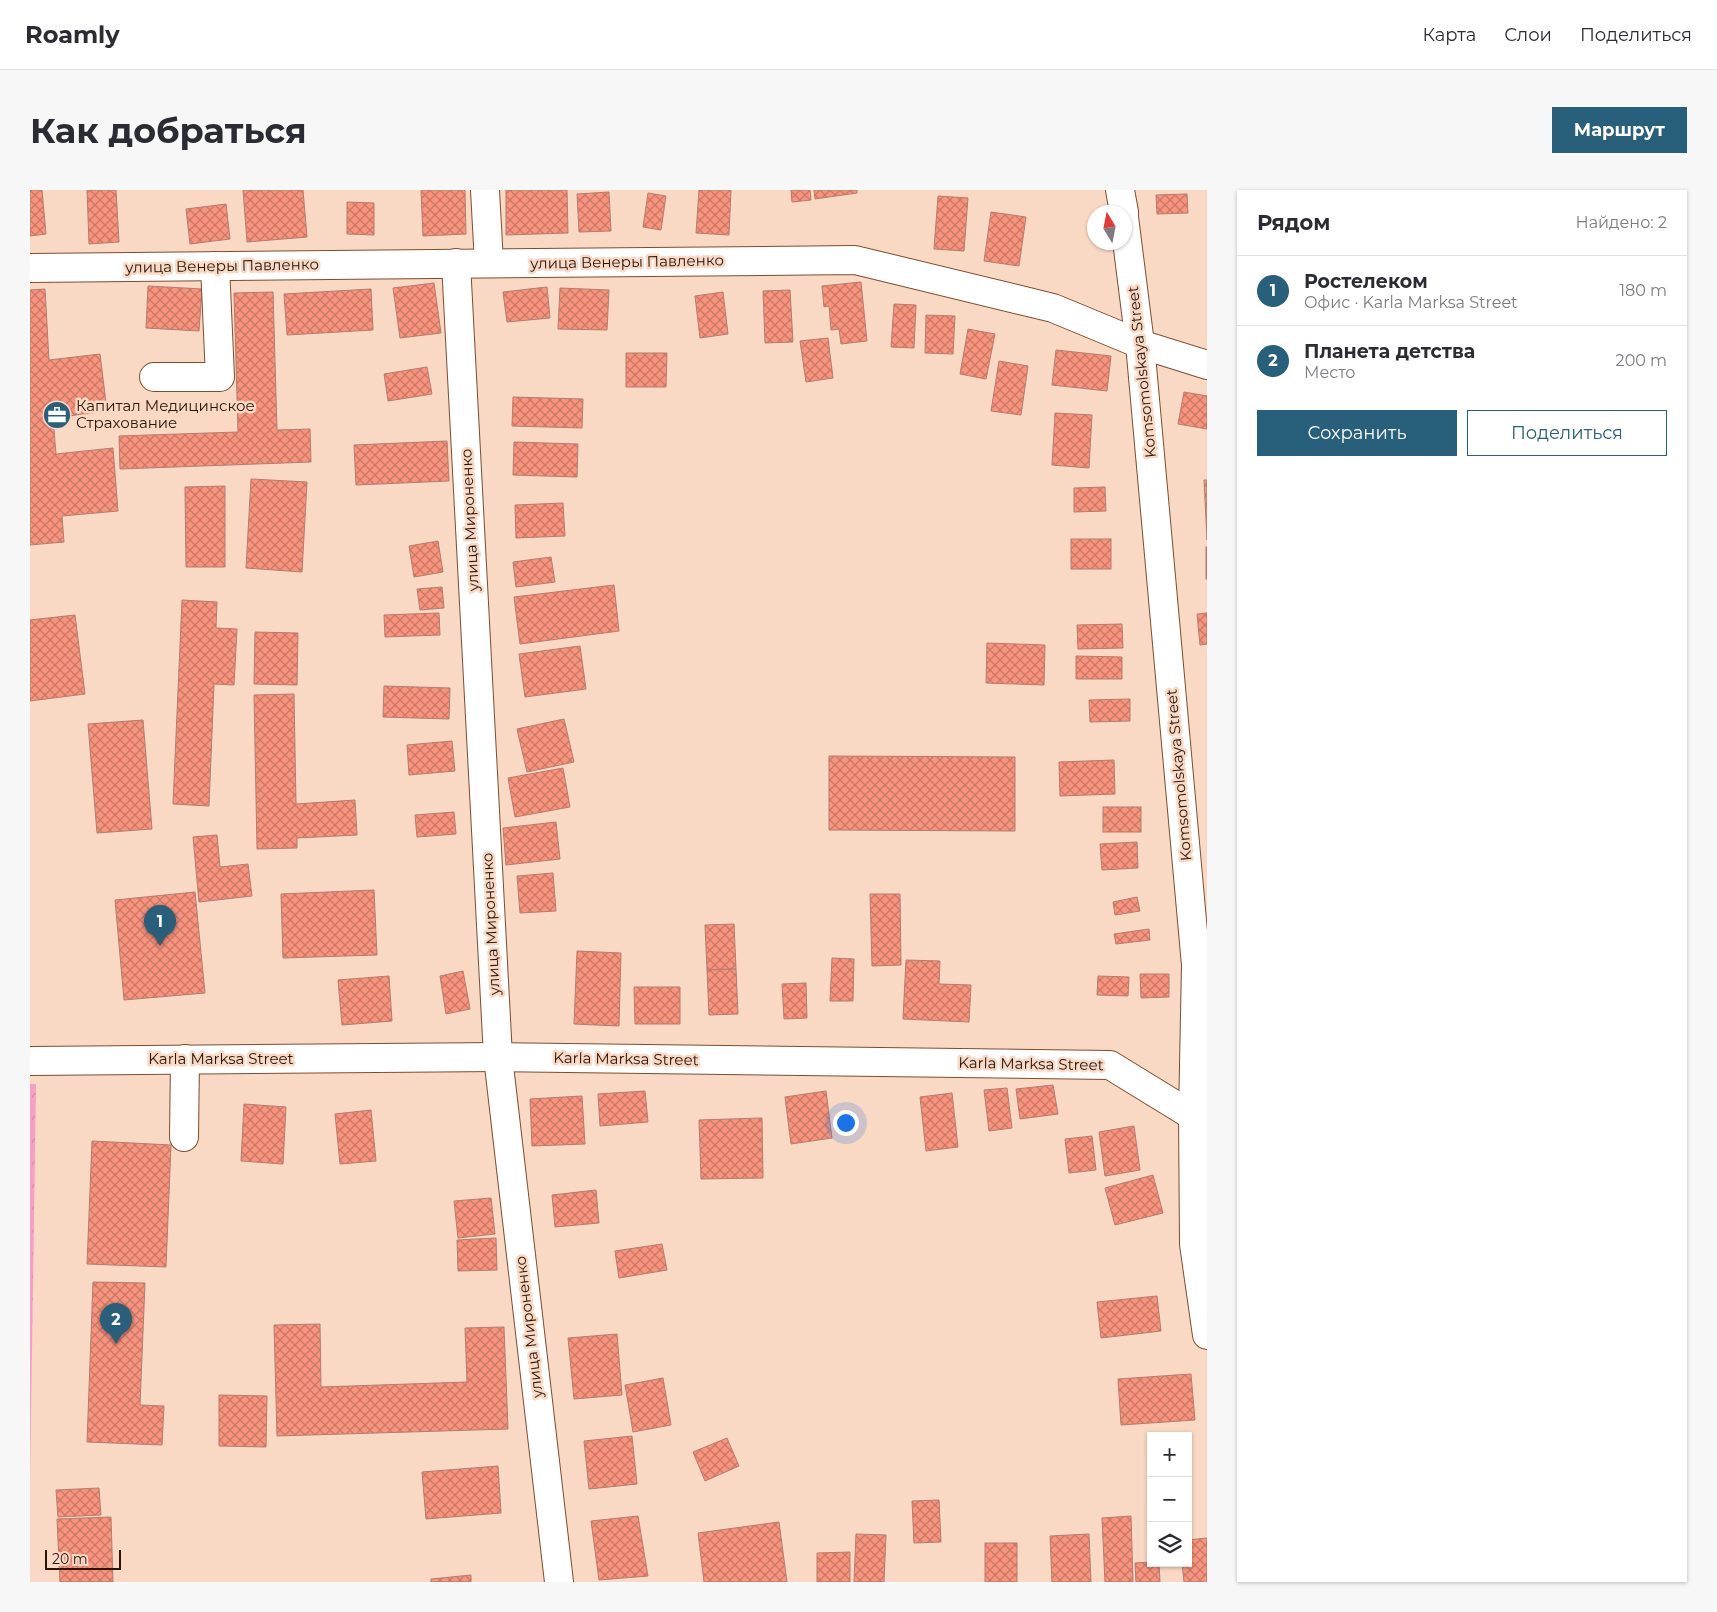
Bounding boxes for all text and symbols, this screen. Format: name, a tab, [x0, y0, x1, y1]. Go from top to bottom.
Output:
text: Roamly	[25, 20, 120, 49]
text: Карта	[1422, 24, 1476, 46]
text: Слои	[1504, 24, 1552, 46]
text: Поделиться	[1580, 24, 1692, 46]
button: Маршрут	[1552, 107, 1687, 153]
text: Как добраться	[30, 109, 307, 152]
north arrow	[1087, 205, 1132, 250]
text: Рядом	[1257, 210, 1330, 235]
text: Найдено: 2	[1576, 213, 1667, 232]
street label: улица Венеры Павленко	[529, 250, 724, 273]
street label: улица Венеры Павленко	[124, 254, 319, 277]
text: Ростелеком	[1304, 270, 1428, 293]
text: 1	[1270, 281, 1276, 300]
text: 180 m	[1619, 281, 1667, 300]
street label: Komsomolskaya Street	[1123, 285, 1160, 459]
text: Офис · Karla Marksa Street	[1304, 293, 1518, 312]
text: Планета детства	[1304, 340, 1475, 363]
text: 2	[1268, 351, 1278, 370]
text: 200 m	[1616, 351, 1667, 370]
text: Место	[1304, 363, 1356, 382]
place label: Капитал Медицинское Страхование	[76, 396, 255, 432]
office icon: Капитал Медицинское Страхование	[42, 400, 72, 430]
button: Сохранить	[1257, 410, 1457, 456]
button: Поделиться	[1467, 410, 1667, 456]
street label: улица Мироненко	[456, 448, 483, 593]
street label: Komsomolskaya Street	[1162, 688, 1195, 862]
street label: улица Мироненко	[477, 852, 504, 997]
pin: 1	[144, 905, 176, 946]
street label: Karla Marksa Street	[553, 1048, 699, 1069]
street label: Karla Marksa Street	[148, 1049, 294, 1068]
street label: Karla Marksa Street	[958, 1053, 1104, 1074]
your location	[833, 1110, 859, 1136]
street label: улица Мироненко	[510, 1255, 547, 1400]
pin: 2	[100, 1303, 132, 1344]
map controls	[1147, 1432, 1192, 1567]
button: +	[1147, 1432, 1192, 1477]
button: −	[1147, 1477, 1192, 1522]
button: layers	[1147, 1522, 1192, 1567]
scale bar	[45, 1547, 121, 1570]
text: 20 m	[52, 1550, 88, 1568]

